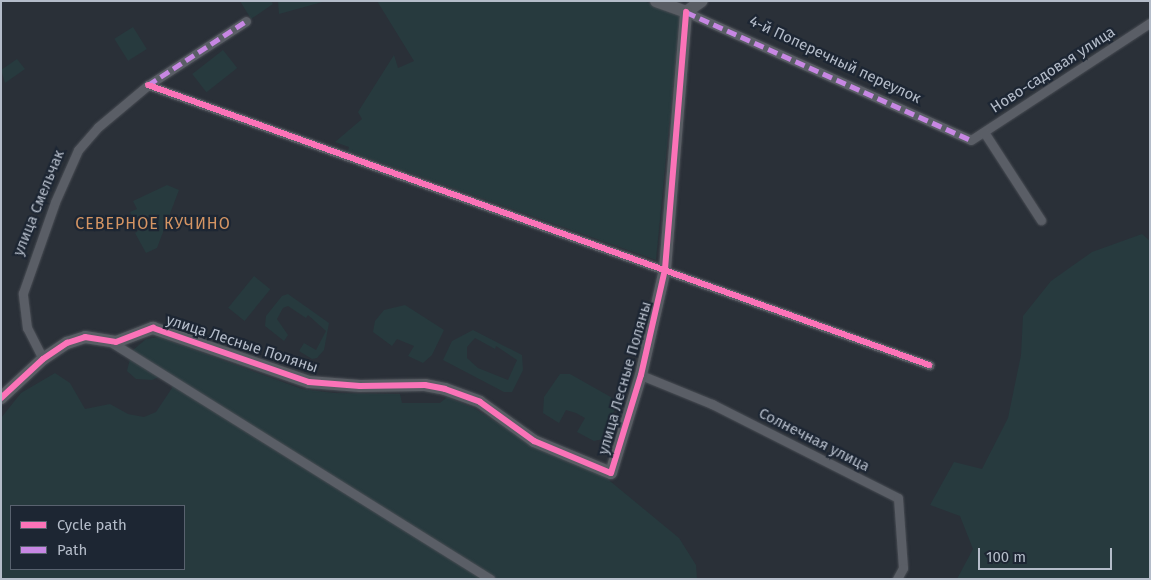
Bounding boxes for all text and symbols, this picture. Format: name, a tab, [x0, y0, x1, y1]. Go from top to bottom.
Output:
street label: 4-й Поперечный переулок	[746, 12, 924, 108]
street label: Ново-садовая улица	[987, 23, 1119, 117]
street label: улица Смельчак	[10, 147, 68, 259]
district label: СЕВЕРНОЕ КУЧИНО	[73, 214, 233, 234]
street label: улица Лесные Поляны	[594, 299, 656, 457]
street label: улица Лесные Поляны	[164, 311, 320, 377]
street label: Солнечная улица	[756, 404, 872, 476]
legend	[10, 505, 185, 570]
text: Cycle path	[57, 516, 127, 534]
scale bar	[981, 538, 1115, 570]
text: Path	[57, 541, 87, 559]
text: 100 m	[986, 548, 1026, 566]

